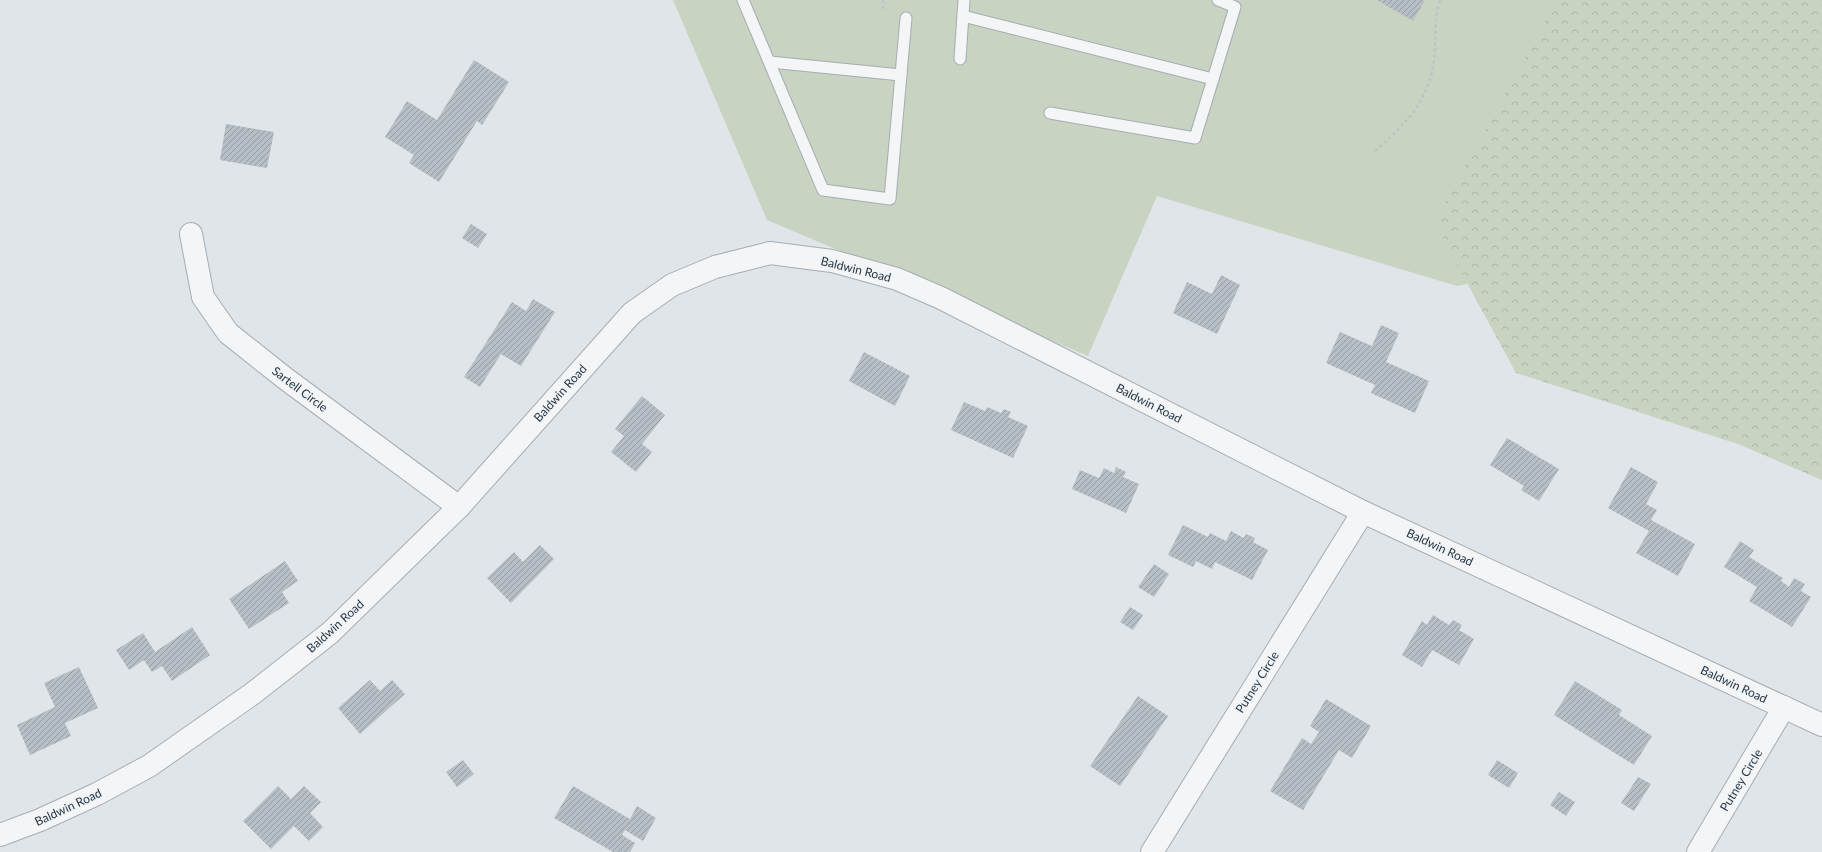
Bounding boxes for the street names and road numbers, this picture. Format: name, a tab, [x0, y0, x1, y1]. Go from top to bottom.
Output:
street label: Baldwin Road	[819, 253, 893, 285]
street label: Baldwin Road	[530, 361, 590, 425]
street label: Sartell Circle	[269, 363, 331, 415]
street label: Baldwin Road	[1114, 380, 1184, 426]
street label: Baldwin Road	[1404, 525, 1476, 569]
street label: Baldwin Road	[303, 596, 367, 656]
street label: Putney Circle	[1232, 648, 1282, 716]
street label: Baldwin Road	[1698, 662, 1770, 706]
street label: Putney Circle	[1717, 746, 1765, 814]
street label: Baldwin Road	[32, 785, 104, 829]

